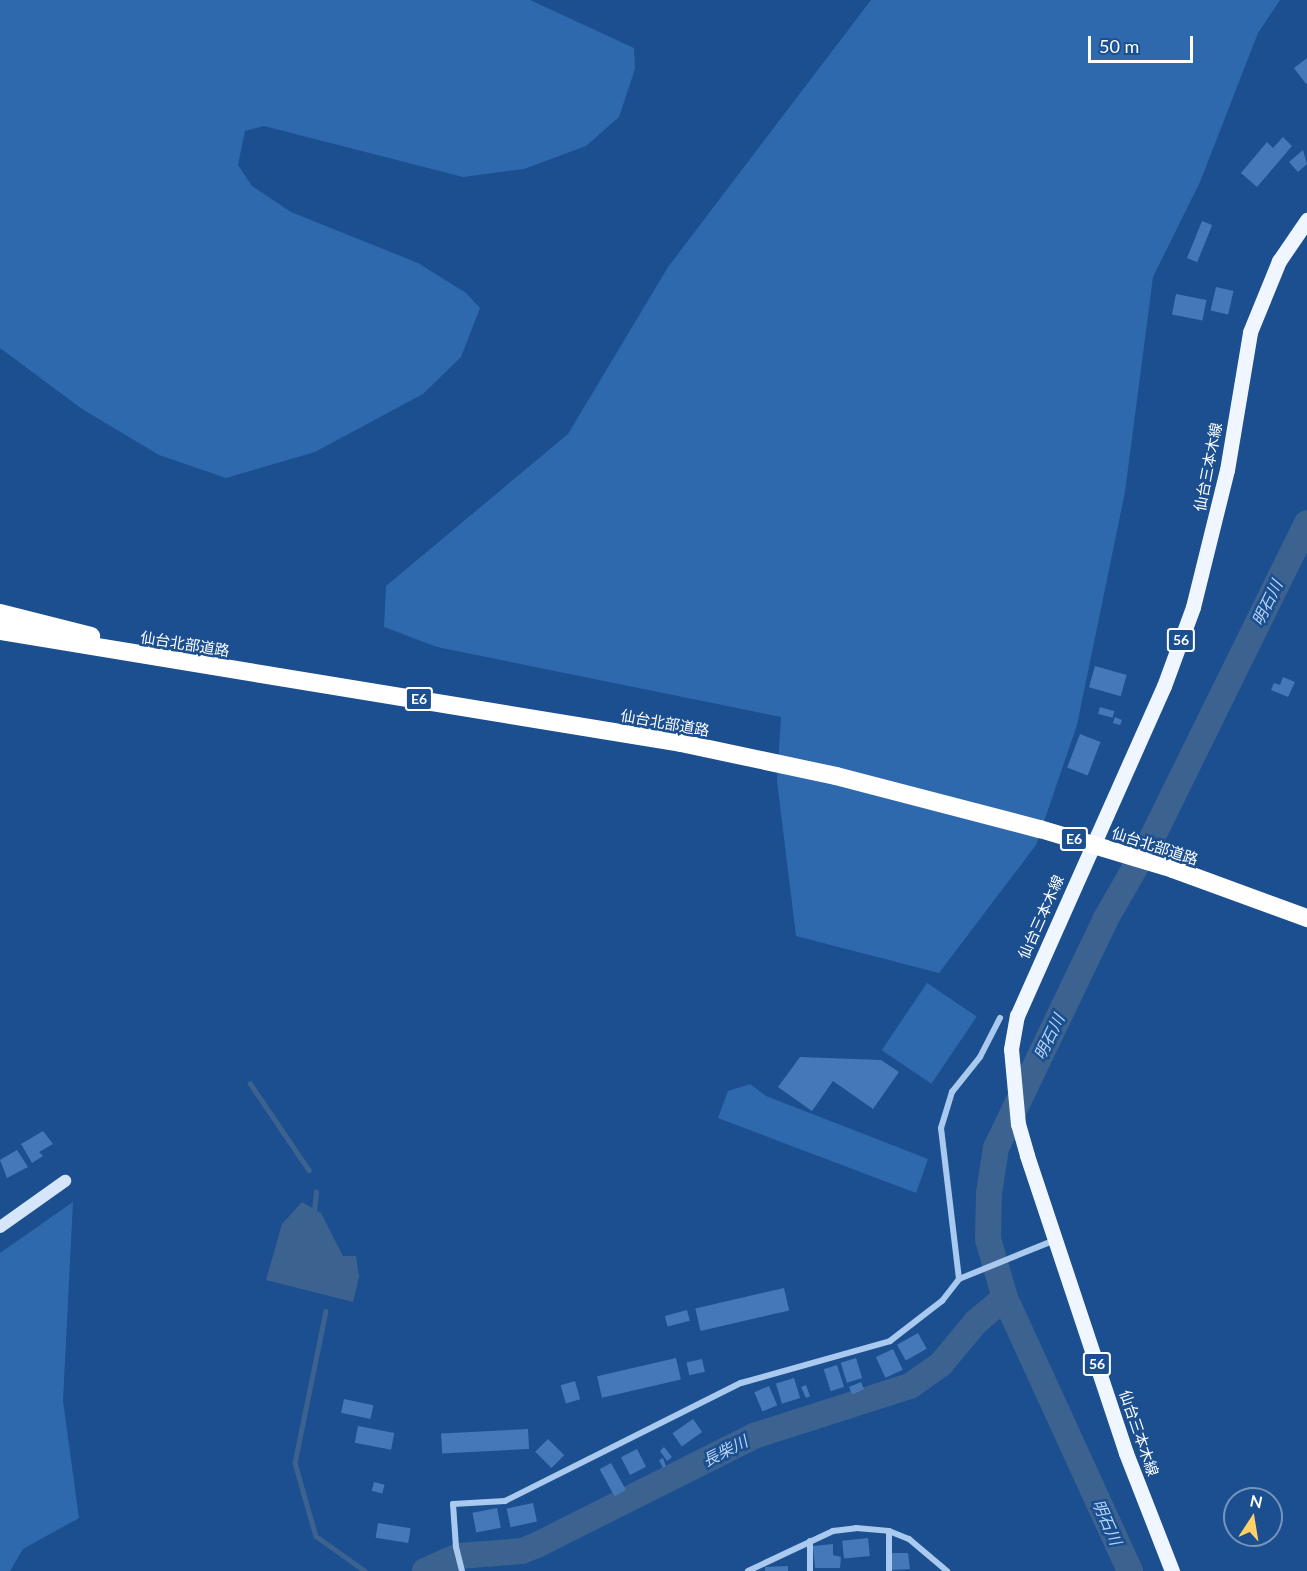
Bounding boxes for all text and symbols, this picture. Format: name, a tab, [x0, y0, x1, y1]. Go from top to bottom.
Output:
scale bar	[1091, 24, 1196, 62]
text: 50 m	[1099, 35, 1139, 57]
street label: 仙台三本木線	[1191, 421, 1225, 513]
water label: 明石川	[1248, 577, 1286, 629]
street label: 仙台北部道路	[139, 628, 231, 660]
road number: 56	[1166, 629, 1196, 651]
road number: E6	[404, 688, 434, 710]
street label: 仙台北部道路	[619, 706, 711, 740]
street label: 仙台北部道路	[1109, 824, 1201, 868]
road number: E6	[1059, 828, 1089, 850]
street label: 仙台三本木線	[1014, 872, 1068, 962]
water label: 明石川	[1030, 1011, 1068, 1063]
road number: 56	[1082, 1353, 1112, 1375]
street label: 仙台三本木線	[1116, 1388, 1162, 1478]
water label: 長柴川	[699, 1432, 751, 1470]
north arrow	[1223, 1487, 1283, 1547]
text: N	[1248, 1490, 1264, 1511]
water label: 明石川	[1088, 1496, 1126, 1548]

